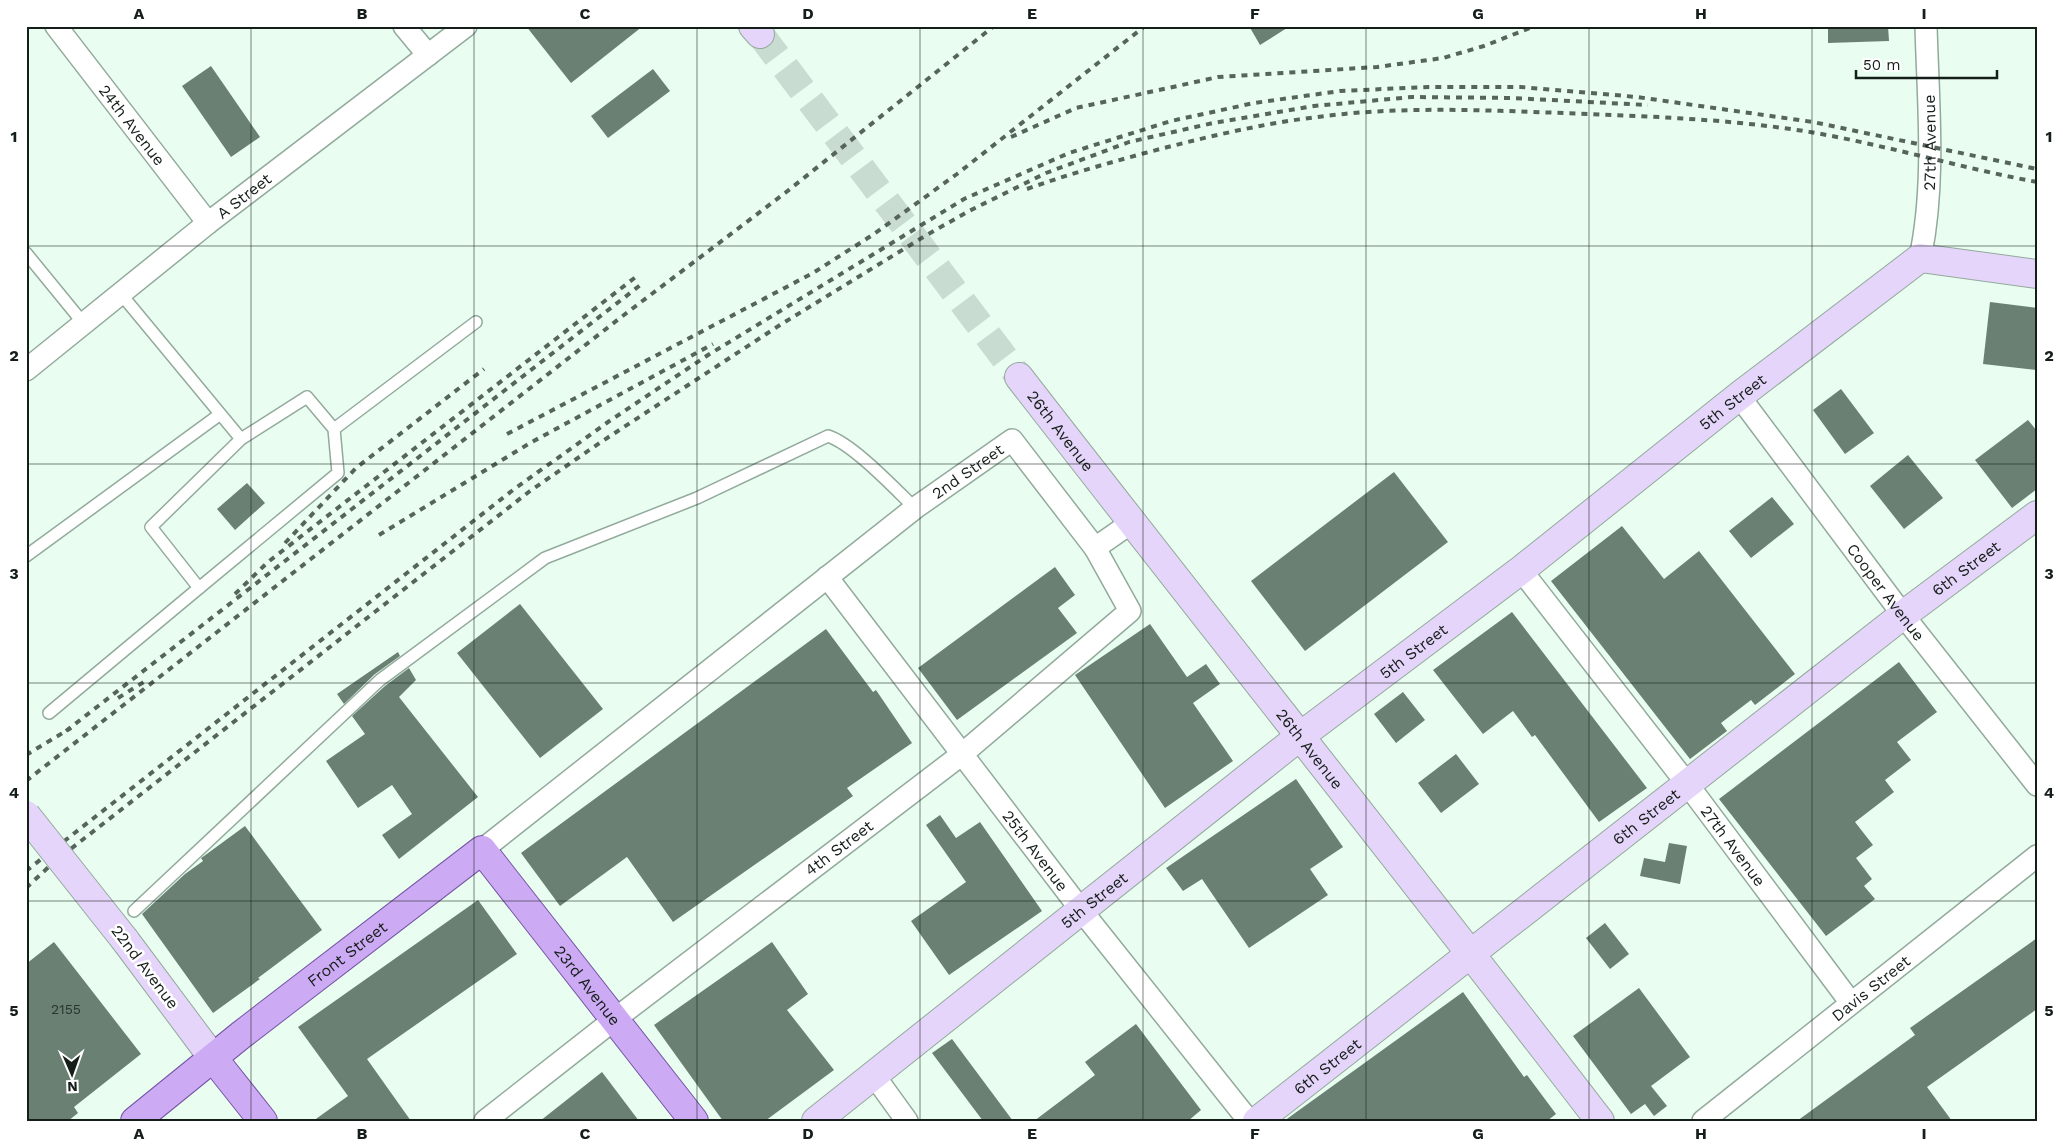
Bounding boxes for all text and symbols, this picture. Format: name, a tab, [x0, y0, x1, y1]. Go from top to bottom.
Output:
text: A	[134, 4, 145, 23]
text: B	[357, 4, 368, 23]
text: C	[580, 4, 591, 23]
text: D	[802, 4, 814, 23]
text: E	[1027, 4, 1037, 23]
text: F	[1250, 4, 1260, 23]
text: G	[1472, 4, 1484, 23]
text: H	[1695, 4, 1707, 23]
text: I	[1921, 4, 1927, 23]
scale bar	[1856, 48, 1997, 80]
text: 50 m	[1863, 56, 1900, 74]
street label: 24th Avenue	[95, 81, 169, 169]
street label: 27th Avenue	[1919, 94, 1939, 191]
text: 1	[11, 127, 17, 146]
text: 1	[2046, 127, 2052, 146]
street label: A Street	[213, 169, 275, 223]
text: 2	[9, 346, 19, 365]
text: 2	[2044, 346, 2054, 365]
street label: 5th Street	[1695, 369, 1770, 434]
street label: 26th Avenue	[1023, 387, 1098, 475]
street label: 2nd Street	[928, 439, 1007, 503]
street label: 6th Street	[1928, 536, 2004, 600]
street label: Cooper Avenue	[1843, 540, 1929, 644]
text: 3	[9, 564, 19, 583]
text: 3	[2044, 564, 2054, 583]
street label: 5th Street	[1376, 619, 1451, 683]
street label: 26th Avenue	[1272, 705, 1347, 793]
text: 4	[9, 783, 19, 802]
text: 4	[2044, 783, 2054, 802]
street label: 6th Street	[1609, 784, 1683, 849]
street label: 27th Avenue	[1697, 802, 1770, 890]
street label: 25th Avenue	[999, 806, 1073, 895]
street label: 4th Street	[801, 816, 877, 880]
street label: 5th Street	[1057, 868, 1131, 932]
street label: Front Street	[303, 917, 391, 990]
street label: 22nd Avenue	[107, 921, 183, 1013]
street label: 23rd Avenue	[551, 941, 625, 1029]
street label: Davis Street	[1828, 951, 1914, 1025]
text: 5	[9, 1001, 19, 1020]
house number: 2155	[51, 1001, 81, 1017]
text: 5	[2044, 1001, 2054, 1020]
street label: 6th Street	[1290, 1034, 1365, 1098]
north arrow	[48, 1050, 98, 1100]
text: N	[67, 1079, 78, 1095]
text: A	[134, 1124, 145, 1143]
text: B	[357, 1124, 368, 1143]
text: C	[580, 1124, 591, 1143]
text: D	[802, 1124, 814, 1143]
text: E	[1027, 1124, 1037, 1143]
text: F	[1250, 1124, 1260, 1143]
text: G	[1472, 1124, 1484, 1143]
text: H	[1695, 1124, 1707, 1143]
text: I	[1921, 1124, 1927, 1143]

